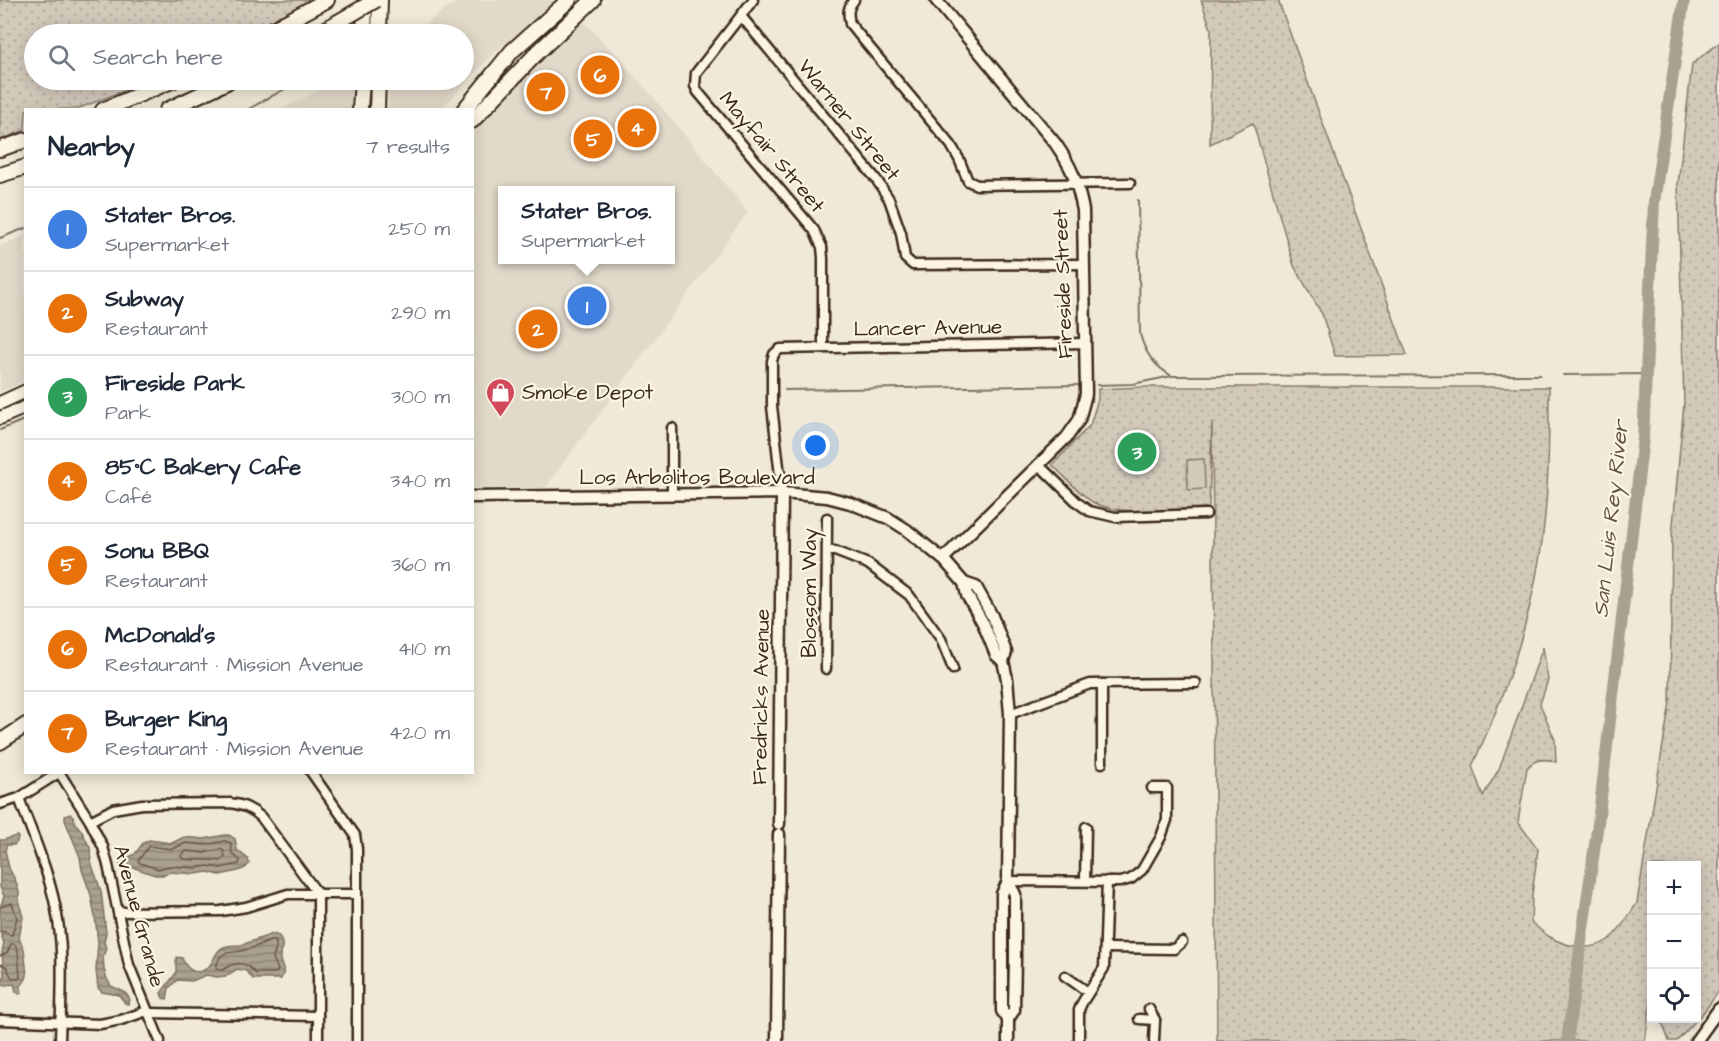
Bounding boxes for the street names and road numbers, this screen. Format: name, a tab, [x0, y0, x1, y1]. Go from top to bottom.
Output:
street label: Warner Street	[791, 53, 907, 187]
street label: Mayfair Street	[711, 85, 832, 221]
street label: Fireside Street	[1046, 208, 1080, 359]
street label: Lancer Avenue	[853, 312, 1003, 344]
street label: Los Arbolitos Boulevard	[579, 463, 815, 492]
street label: Blossom Way	[795, 528, 826, 658]
street label: Fredricks Avenue	[745, 609, 777, 785]
street label: Avenue Grande	[106, 842, 172, 990]

